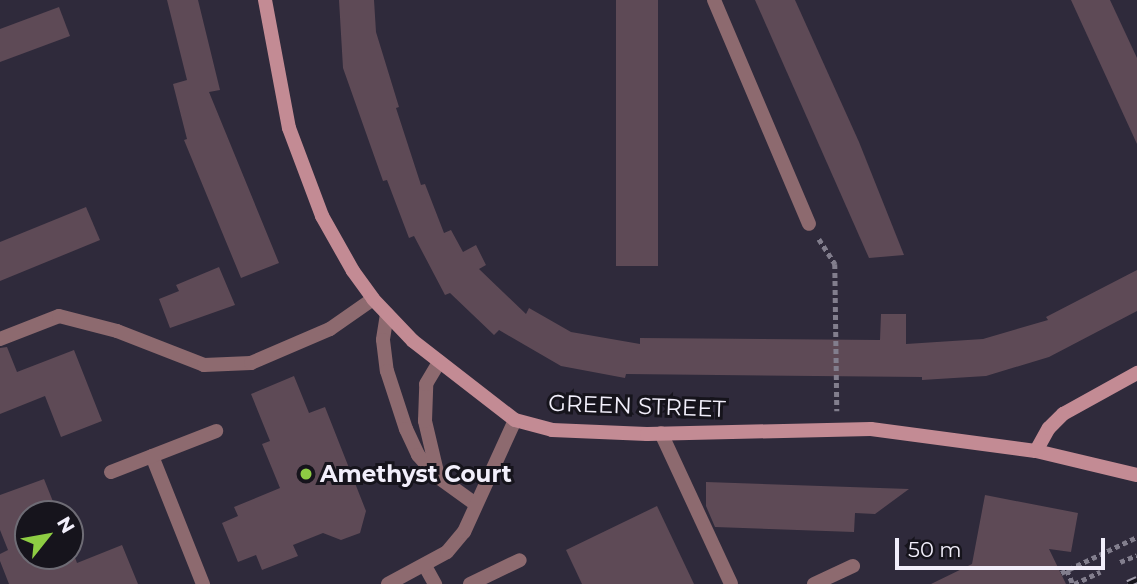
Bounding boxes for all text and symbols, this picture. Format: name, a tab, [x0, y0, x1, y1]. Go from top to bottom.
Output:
street label: GREEN STREET	[548, 389, 726, 423]
place label: Amethyst Court	[320, 460, 512, 488]
marker: Amethyst Court	[298, 466, 314, 482]
north arrow	[14, 500, 84, 570]
text: N	[52, 512, 80, 537]
scale bar	[899, 524, 1109, 568]
text: 50 m	[908, 537, 962, 562]

